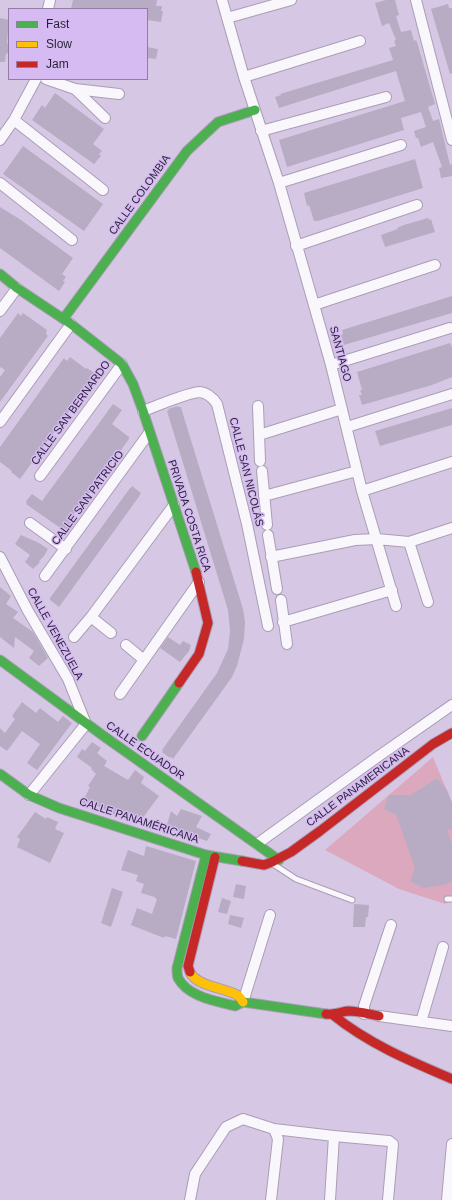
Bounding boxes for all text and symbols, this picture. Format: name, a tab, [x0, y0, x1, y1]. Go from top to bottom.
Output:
legend	[8, 8, 148, 80]
text: Fast	[46, 17, 69, 31]
text: Slow	[46, 37, 72, 51]
text: Jam	[46, 57, 69, 71]
street label: CALLE COLOMBIA	[106, 152, 174, 238]
street label: SANTIAGO	[326, 325, 354, 383]
street label: CALLE SAN BERNARDO	[29, 358, 113, 468]
street label: CALLE SAN NICOLÁS	[226, 416, 266, 528]
street label: CALLE SAN PATRICIO	[49, 448, 127, 548]
street label: PRIVADA COSTA RICA	[165, 458, 213, 574]
street label: CALLE VENEZUELA	[24, 586, 86, 682]
street label: CALLE ECUADOR	[103, 719, 187, 783]
street label: CALLE PANAMERICANA	[304, 744, 412, 830]
street label: CALLE PANAMÉRICANA	[77, 795, 201, 847]

